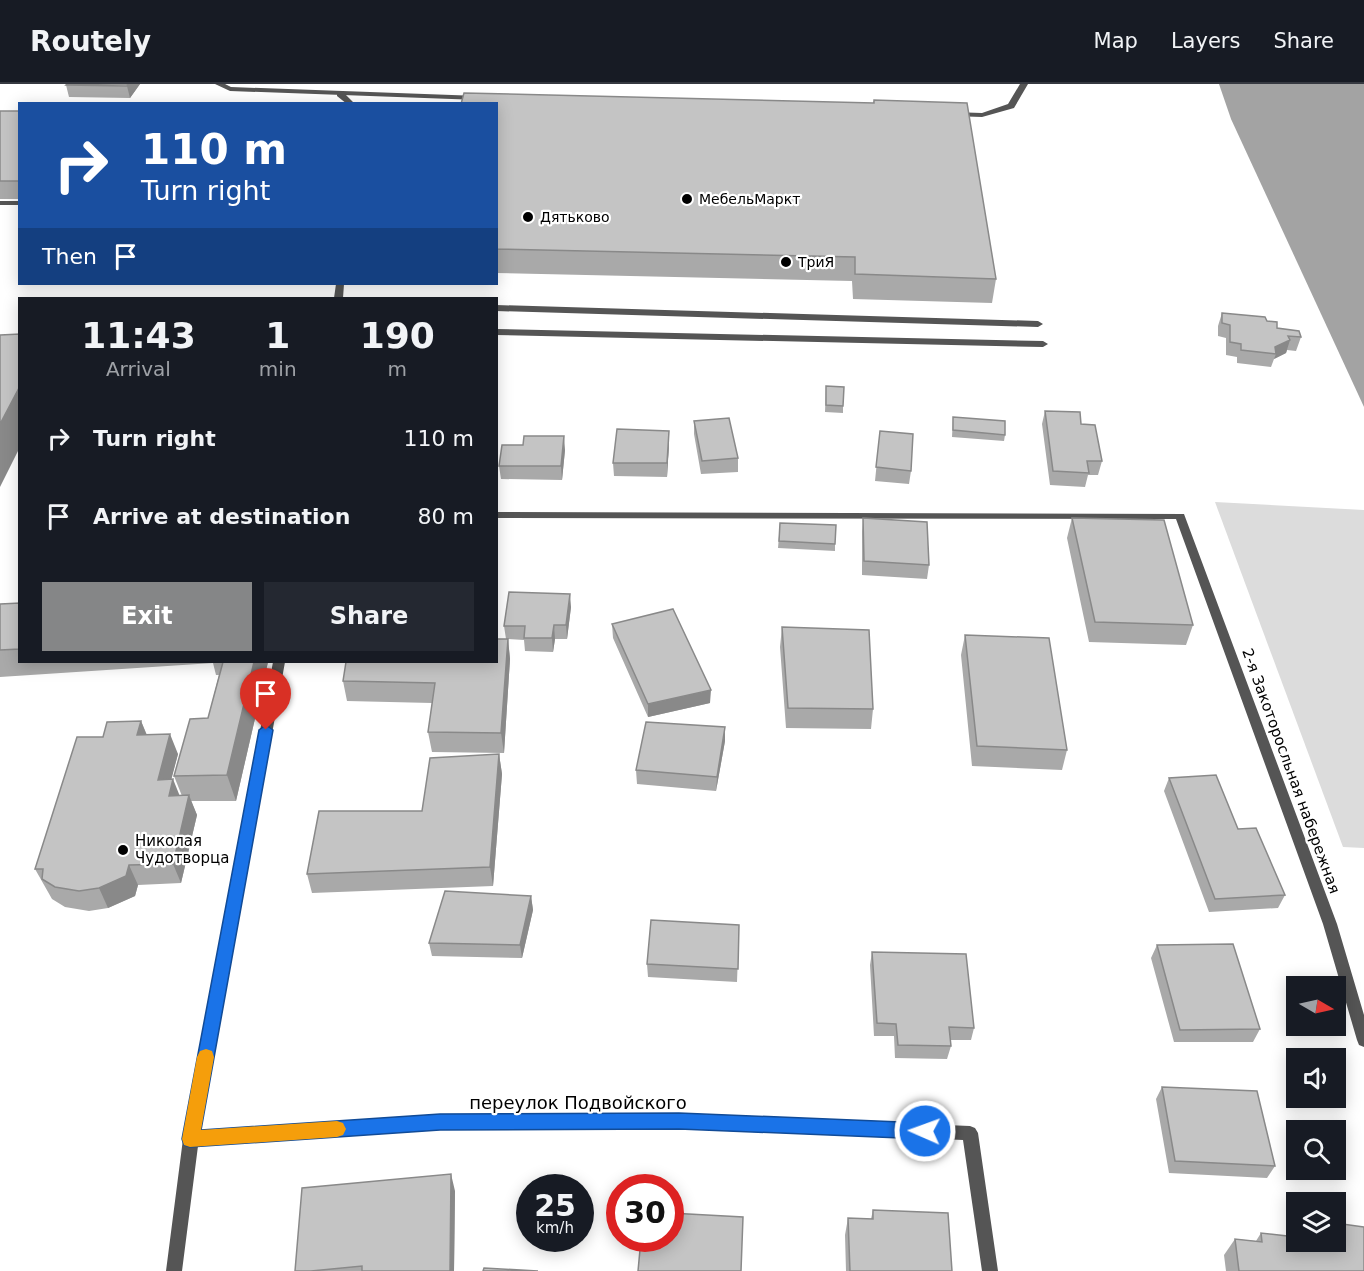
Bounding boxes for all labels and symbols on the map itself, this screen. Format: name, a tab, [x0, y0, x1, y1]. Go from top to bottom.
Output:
place label: МебельМаркт	[699, 191, 800, 207]
marker: МебельМаркт	[680, 192, 694, 206]
place label: Дятьково	[540, 209, 610, 225]
marker: Дятьково	[521, 210, 535, 224]
place label: ТриЯ	[797, 254, 834, 270]
marker: ТриЯ	[779, 255, 793, 269]
street label: 2-я Закоторосльная набережная	[1238, 646, 1344, 896]
pin	[240, 668, 291, 730]
place label: Николая Чудотворца	[135, 832, 229, 867]
marker: Николая Чудотворца	[116, 843, 130, 857]
north arrow	[1286, 976, 1346, 1036]
street label: переулок Подвойского	[469, 1092, 687, 1113]
position arrow	[893, 1099, 957, 1163]
speed limit sign: 30	[606, 1174, 684, 1252]

